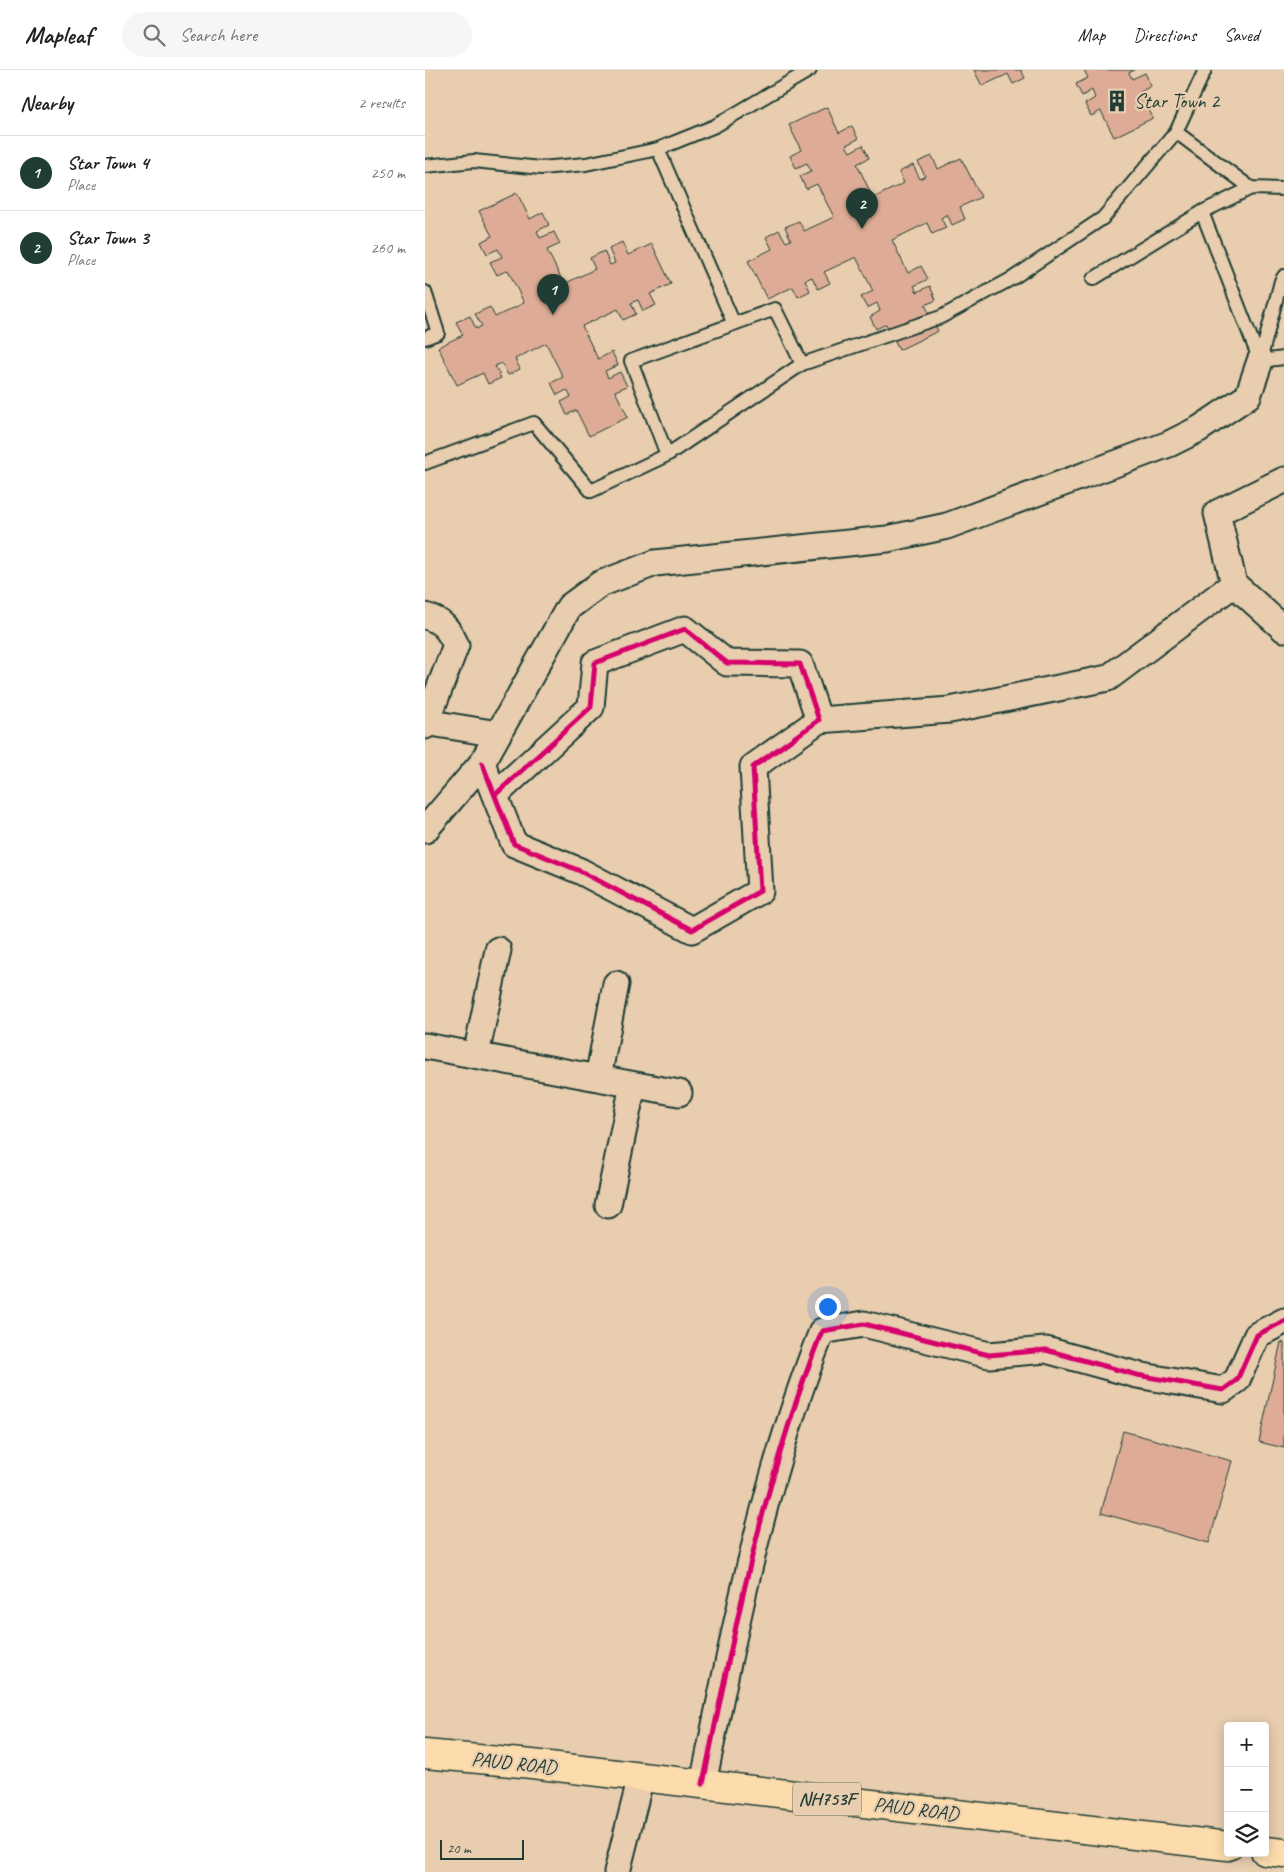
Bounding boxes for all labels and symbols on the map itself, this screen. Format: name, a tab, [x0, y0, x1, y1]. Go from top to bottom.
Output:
building icon: Star Town 2	[1104, 88, 1130, 114]
place label: Star Town 2	[1134, 89, 1221, 114]
pin: 2	[846, 188, 878, 229]
pin: 1	[537, 274, 569, 315]
your location	[815, 1294, 841, 1320]
street label: PAUD ROAD	[470, 1746, 559, 1780]
road number: NH753F	[793, 1782, 861, 1816]
street label: PAUD ROAD	[872, 1791, 961, 1827]
scale bar	[440, 1837, 524, 1860]

